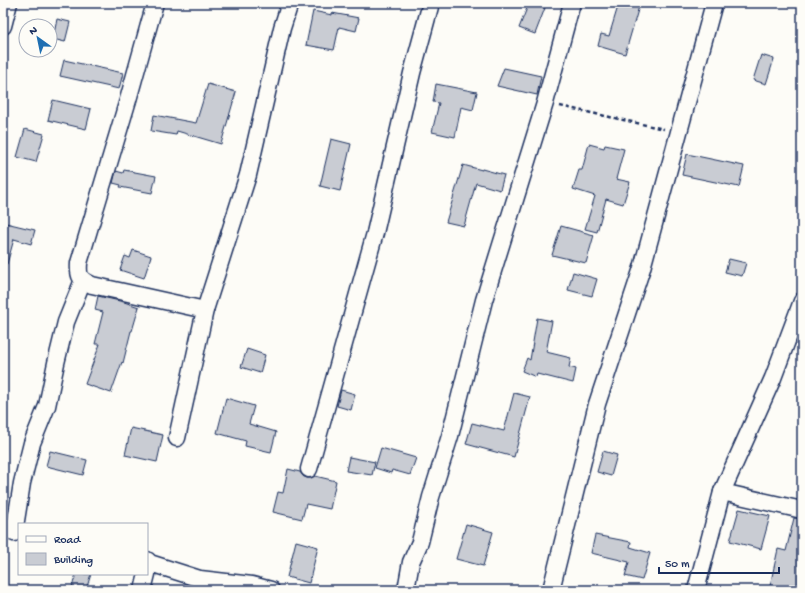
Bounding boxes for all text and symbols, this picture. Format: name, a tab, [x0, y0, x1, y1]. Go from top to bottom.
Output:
north arrow	[18, 18, 58, 58]
text: N	[27, 24, 40, 38]
legend	[18, 523, 148, 575]
text: Road	[54, 534, 81, 548]
scale bar	[659, 549, 779, 575]
text: Building	[53, 554, 93, 568]
text: 50 m	[665, 558, 690, 572]

